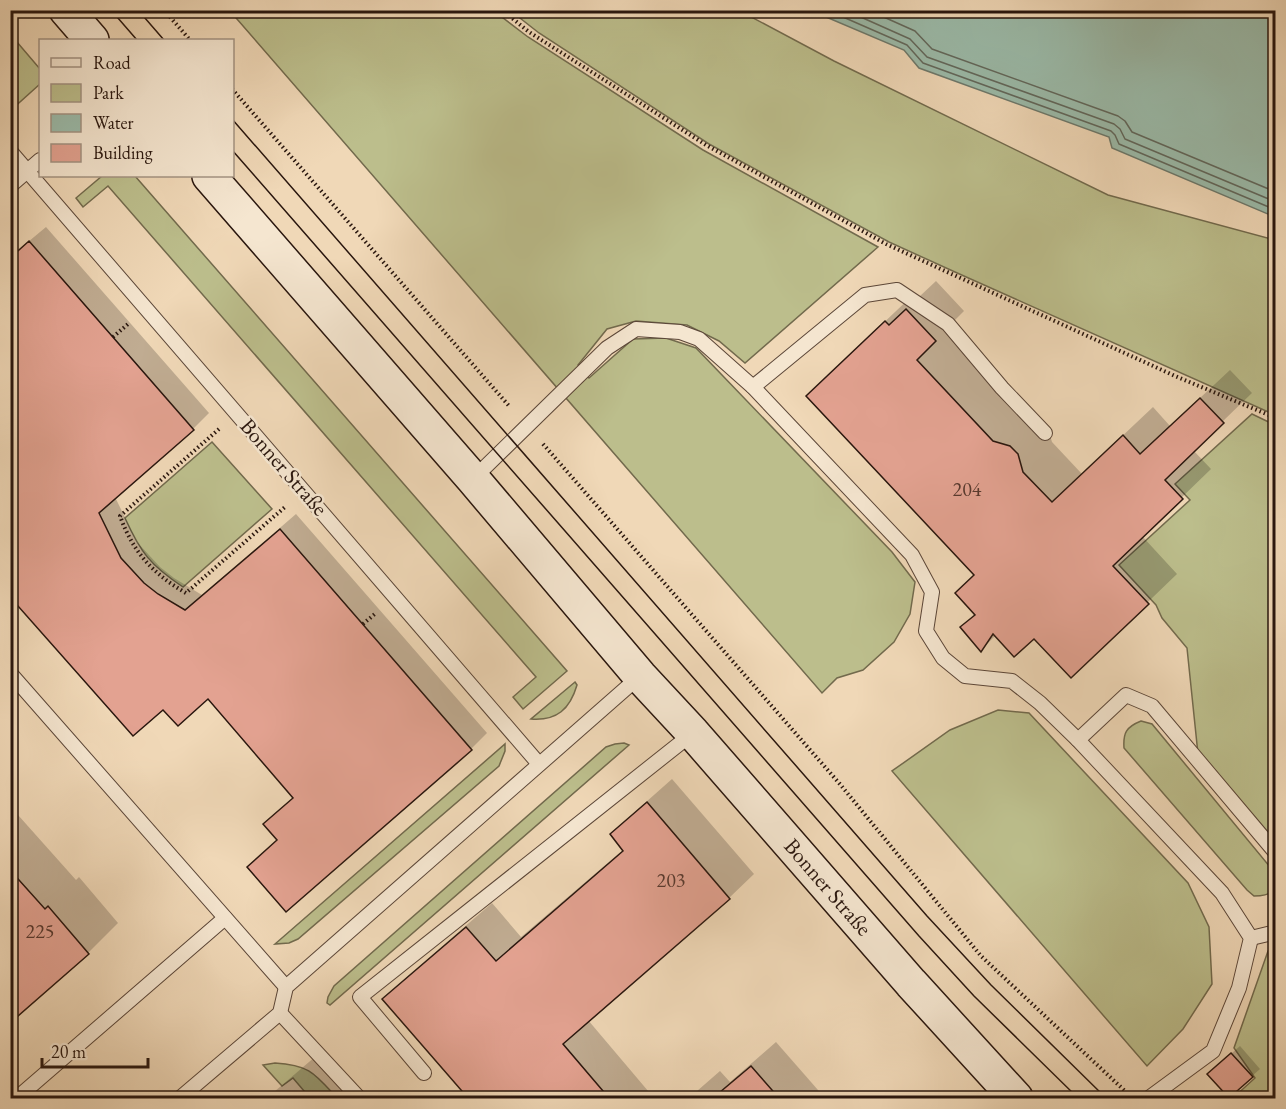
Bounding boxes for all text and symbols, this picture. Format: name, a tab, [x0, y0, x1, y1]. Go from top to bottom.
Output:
legend	[39, 39, 234, 177]
text: Road	[93, 51, 132, 74]
text: Park	[93, 81, 124, 104]
text: Water	[93, 111, 134, 134]
text: Building	[93, 141, 153, 164]
street label: Bonner Straße	[234, 412, 335, 522]
house number: 204	[953, 476, 982, 502]
street label: Bonner Straße	[778, 832, 879, 942]
house number: 203	[657, 867, 685, 893]
house number: 225	[26, 918, 54, 944]
scale bar	[42, 1031, 148, 1069]
text: 20 m	[51, 1040, 86, 1063]

